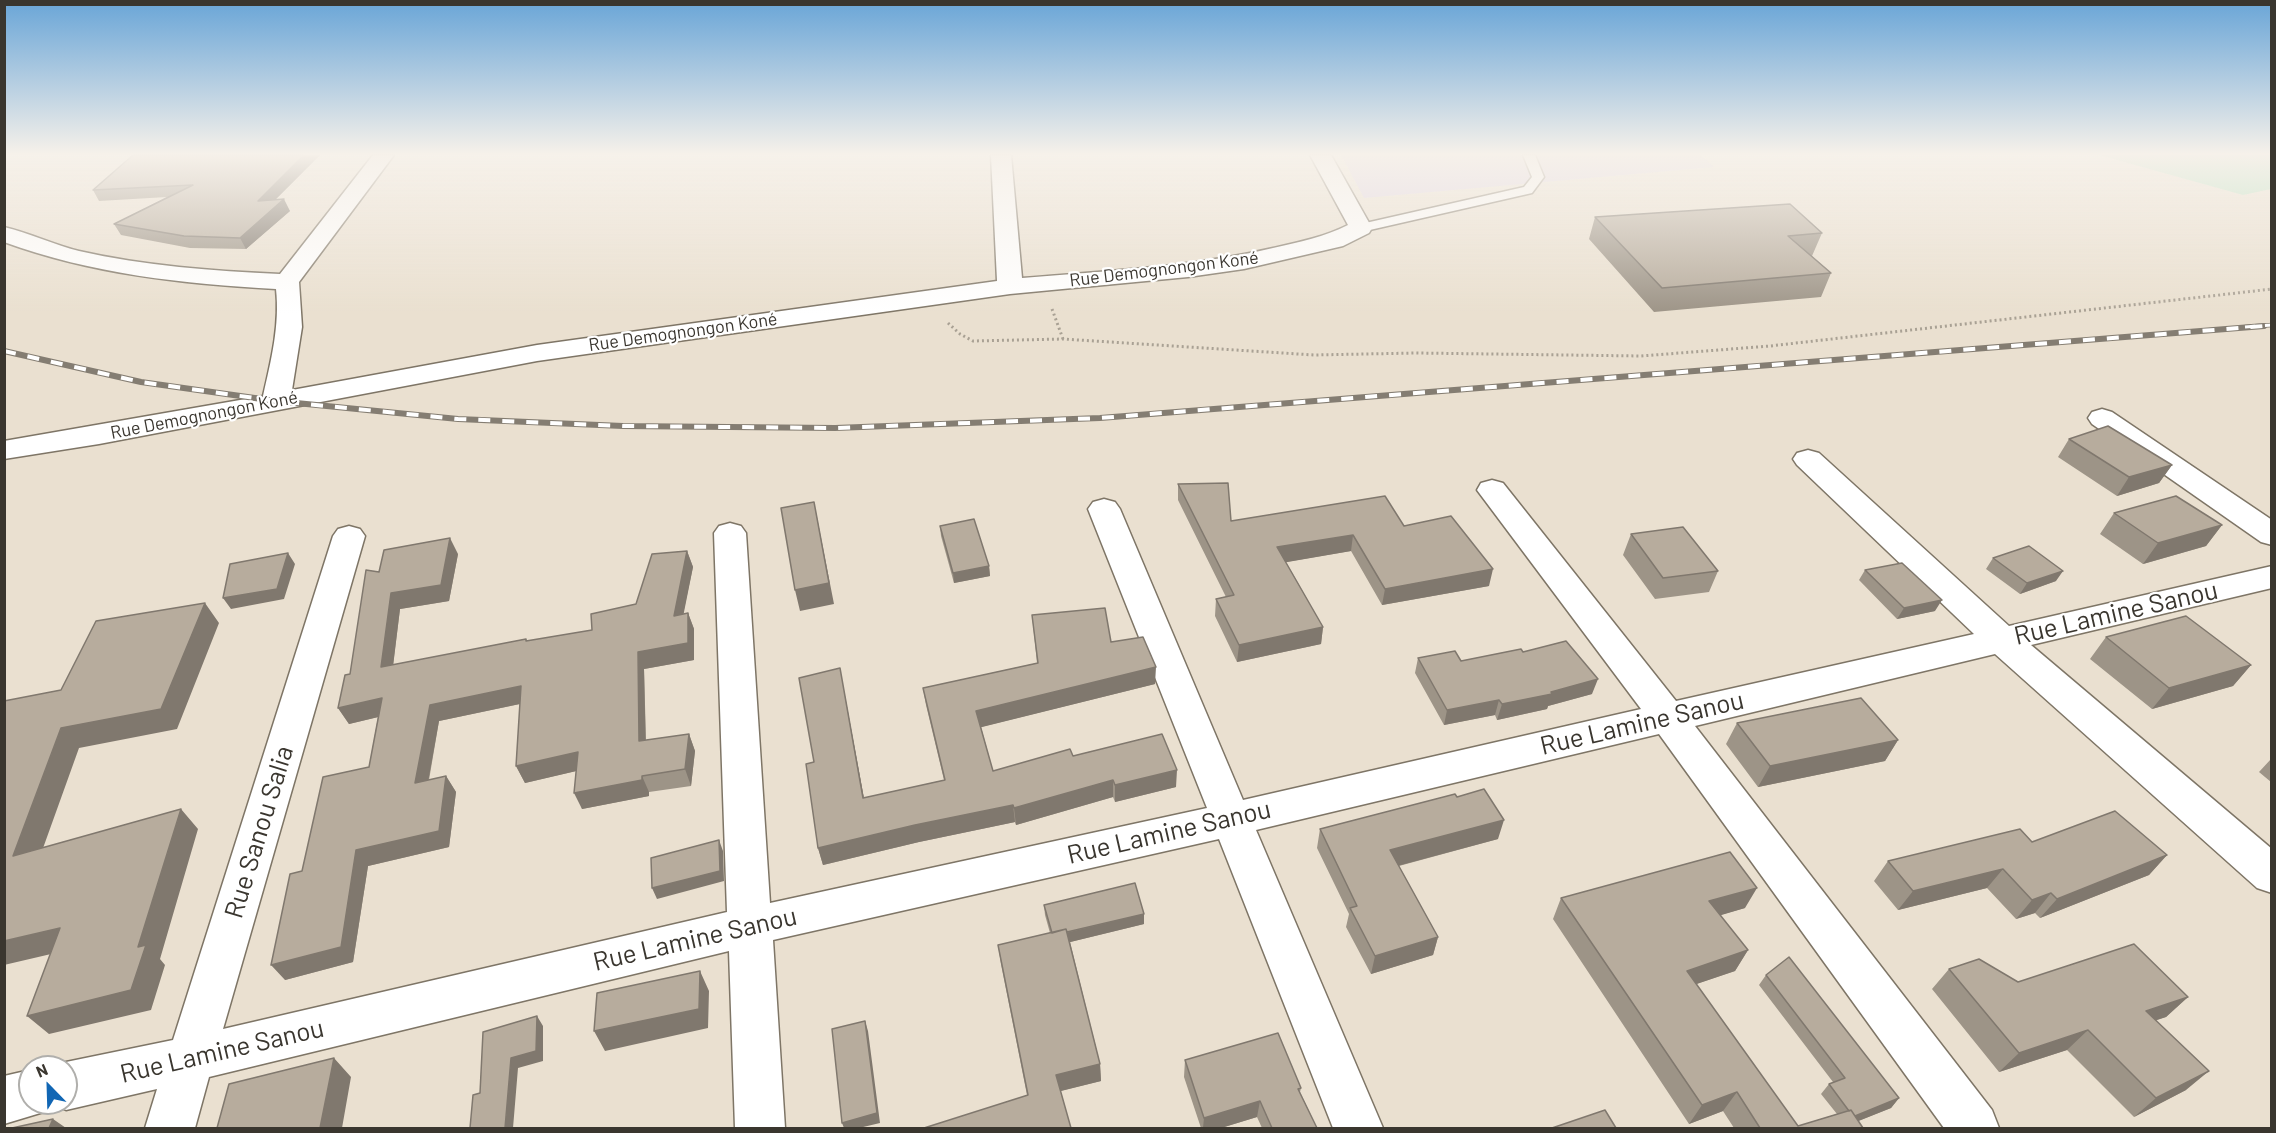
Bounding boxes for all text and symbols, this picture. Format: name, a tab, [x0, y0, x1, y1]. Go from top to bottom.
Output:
street label: Rue Demognongon Koné	[1068, 247, 1260, 291]
street label: Rue Demognongon Koné	[587, 308, 779, 356]
street label: Rue Demognongon Koné	[109, 386, 299, 444]
street label: Rue Lamine Sanou	[2011, 574, 2221, 652]
street label: Rue Lamine Sanou	[1537, 684, 1747, 762]
street label: Rue Sanou Salia	[218, 742, 300, 922]
street label: Rue Lamine Sanou	[1064, 793, 1274, 871]
street label: Rue Lamine Sanou	[590, 900, 800, 978]
street label: Rue Lamine Sanou	[117, 1012, 327, 1090]
north arrow	[18, 1055, 78, 1115]
text: N	[33, 1059, 50, 1081]

